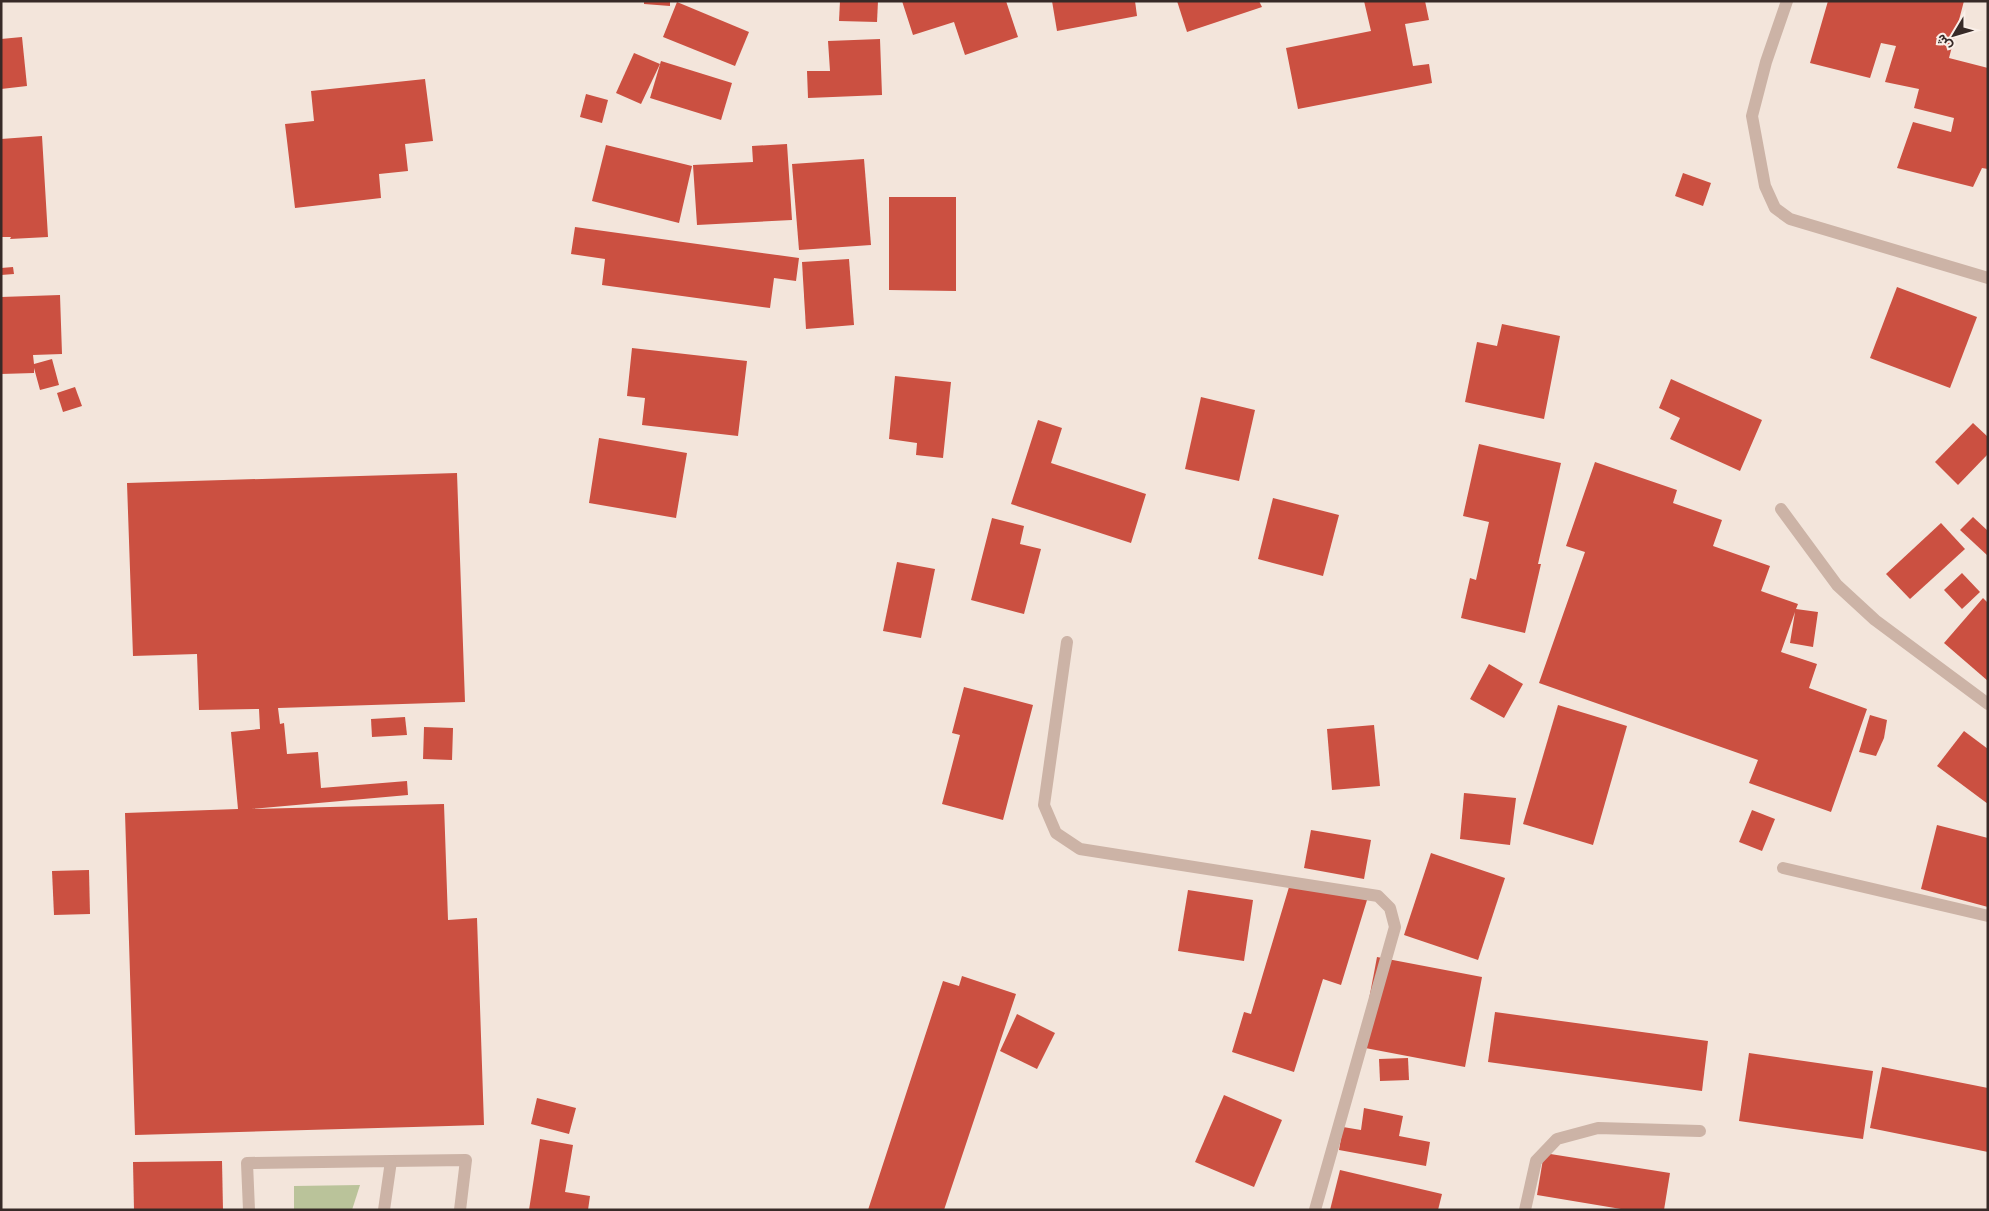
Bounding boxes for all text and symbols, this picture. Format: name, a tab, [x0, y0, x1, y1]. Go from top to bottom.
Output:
north arrow	[1929, 10, 1979, 60]
text: ش	[1931, 31, 1956, 55]

